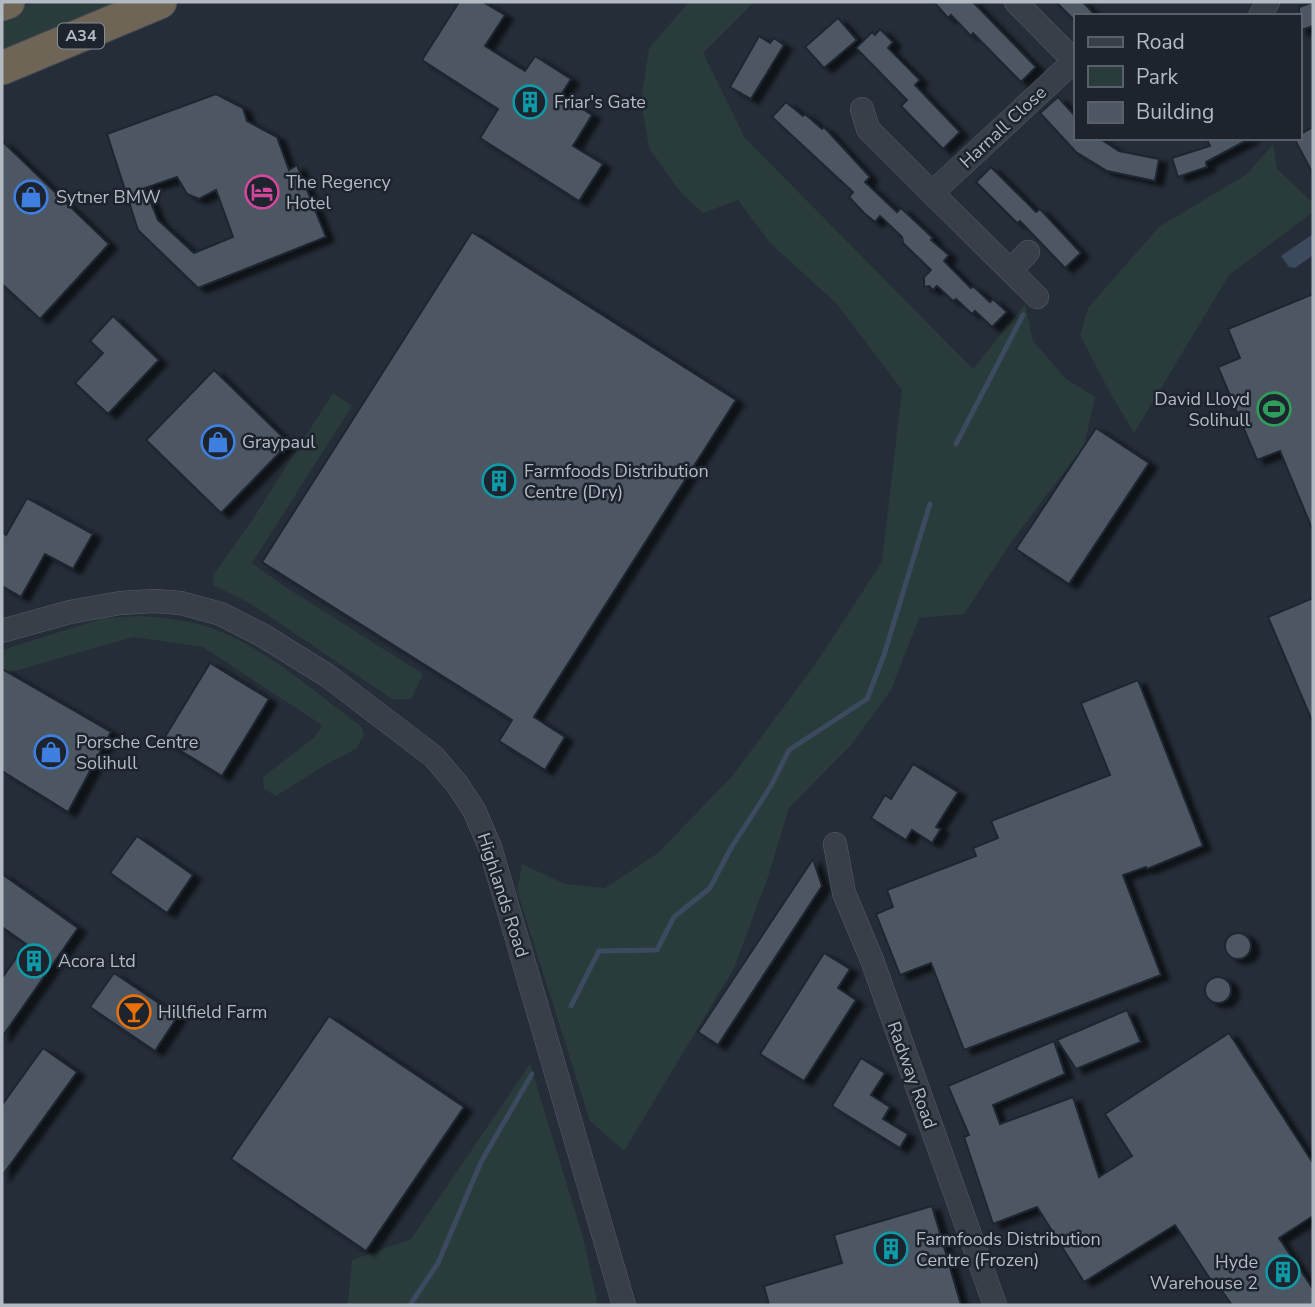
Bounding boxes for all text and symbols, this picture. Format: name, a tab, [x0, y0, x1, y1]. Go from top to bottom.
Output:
legend	[1074, 14, 1301, 140]
road number: A34	[58, 24, 104, 48]
text: Road	[1136, 28, 1185, 56]
text: Park	[1136, 63, 1178, 91]
street label: Harnall Close	[954, 81, 1052, 173]
building icon: Friar's Gate	[511, 83, 549, 121]
place label: Friar's Gate	[554, 90, 646, 114]
text: Building	[1136, 98, 1214, 126]
place label: The Regency Hotel	[286, 170, 391, 215]
hotel icon: The Regency Hotel	[243, 173, 281, 211]
shop icon: Sytner BMW	[12, 178, 50, 216]
place label: Sytner BMW	[56, 185, 161, 209]
place label: David Lloyd Solihull	[1154, 387, 1251, 432]
sports icon: David Lloyd Solihull	[1255, 390, 1293, 428]
shop icon: Graypaul	[199, 423, 237, 461]
place label: Graypaul	[242, 430, 316, 454]
place label: Farmfoods Distribution Centre (Dry)	[524, 459, 709, 504]
building icon: Farmfoods Distribution Centre (Dry)	[480, 462, 518, 500]
place label: Porsche Centre Solihull	[76, 730, 198, 775]
shop icon: Porsche Centre Solihull	[32, 733, 70, 771]
street label: Highlands Road	[472, 830, 534, 960]
building icon: Acora Ltd	[15, 942, 53, 980]
place label: Acora Ltd	[58, 949, 136, 973]
bar icon: Hillfield Farm	[115, 993, 153, 1031]
place label: Hillfield Farm	[158, 1000, 267, 1024]
street label: Radway Road	[882, 1018, 942, 1132]
place label: Farmfoods Distribution Centre (Frozen)	[916, 1227, 1101, 1272]
building icon: Farmfoods Distribution Centre (Frozen)	[872, 1230, 910, 1268]
place label: Hyde Warehouse 2	[1150, 1250, 1258, 1295]
building icon: Hyde Warehouse 2	[1264, 1253, 1302, 1291]

